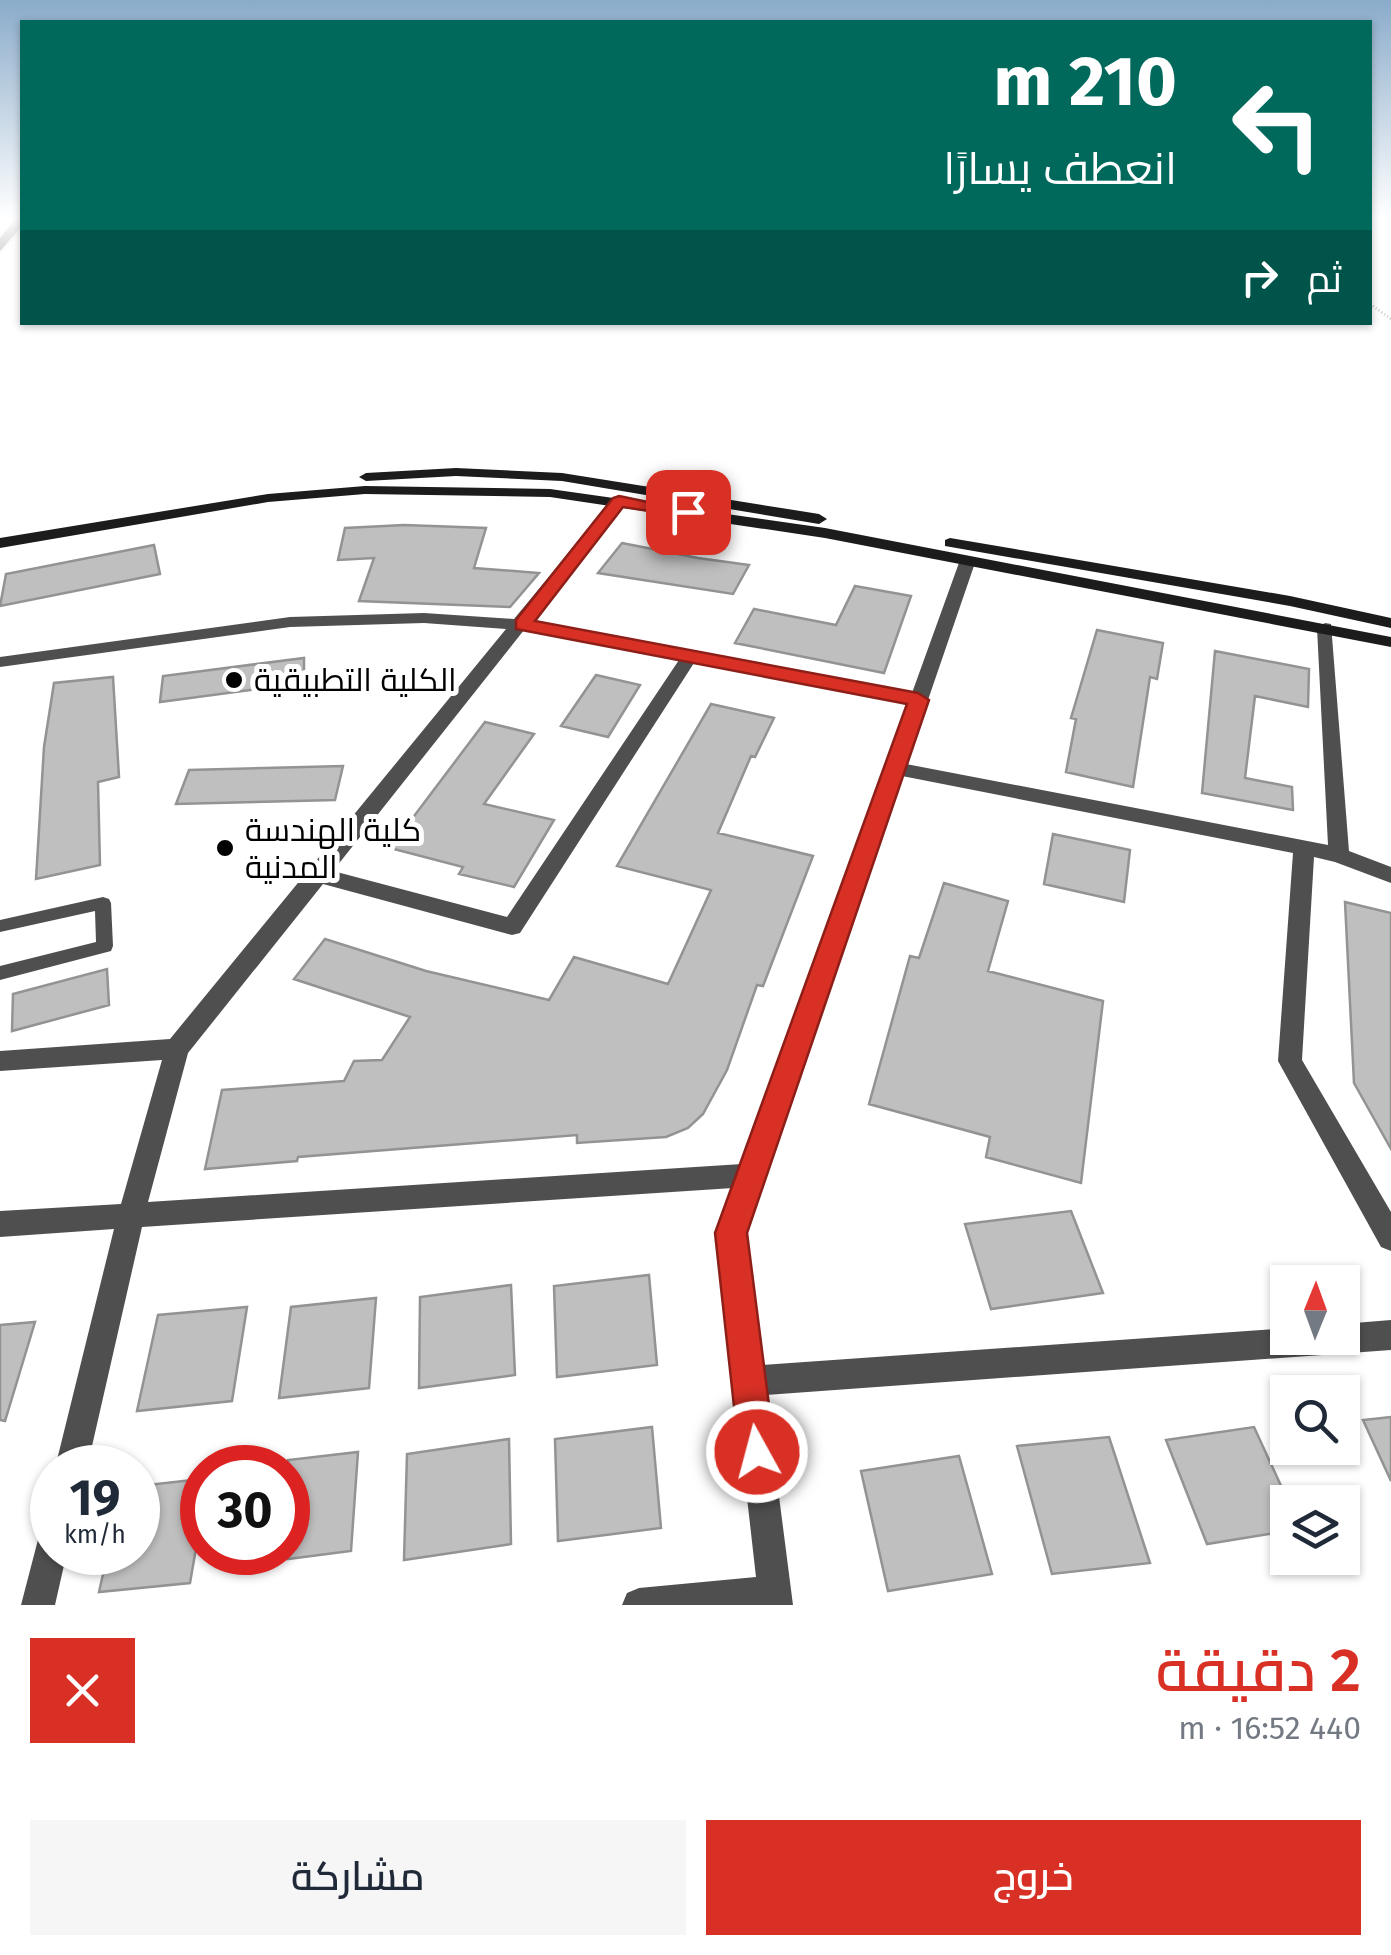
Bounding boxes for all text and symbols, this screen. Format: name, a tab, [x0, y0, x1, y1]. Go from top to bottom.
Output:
text: 210 m	[993, 40, 1177, 124]
icon: left	[1212, 60, 1342, 190]
text: انعطف يسارًا	[943, 142, 1177, 196]
icon: right	[1232, 250, 1287, 305]
text: ثم	[1307, 256, 1342, 302]
pin	[646, 470, 731, 555]
icon: arrive	[661, 485, 716, 540]
place label: الكلية التطبيقية	[254, 661, 457, 699]
marker: الكلية التطبيقية	[223, 669, 245, 691]
place label: كلية الهندسة المدنية	[245, 811, 421, 886]
marker: كلية الهندسة المدنية	[214, 837, 236, 859]
north arrow	[1270, 1265, 1360, 1355]
map controls	[1270, 1265, 1360, 1575]
button: search	[1270, 1375, 1360, 1465]
position arrow	[705, 1400, 809, 1504]
speed limit sign: 30	[180, 1445, 310, 1575]
text: 19	[69, 1468, 121, 1528]
button: layers	[1270, 1485, 1360, 1575]
text: km/h	[64, 1520, 126, 1550]
text: 2 دقيقة	[1156, 1635, 1361, 1707]
button: close	[30, 1638, 135, 1743]
text: 440 m · 16:52	[1178, 1709, 1361, 1747]
button: مشاركة	[30, 1820, 686, 1935]
button: خروج	[706, 1820, 1361, 1935]

